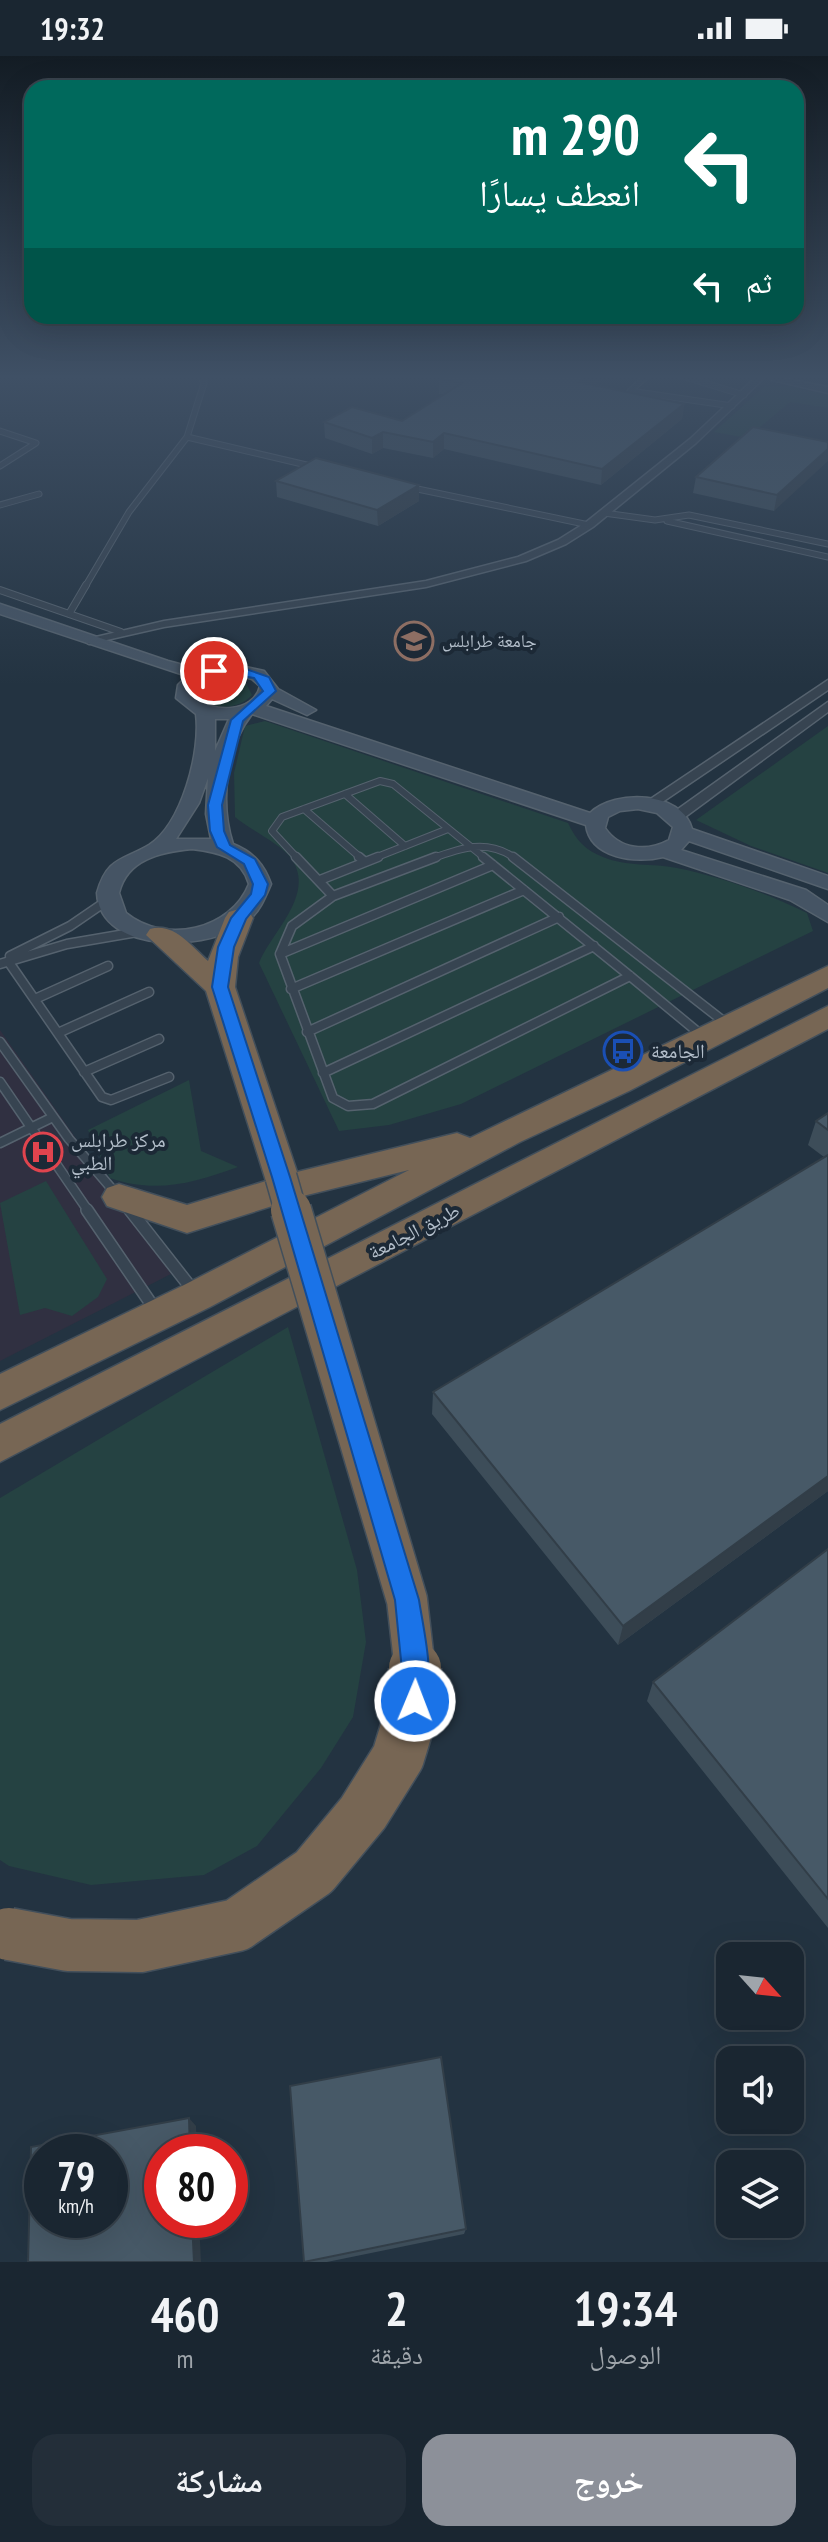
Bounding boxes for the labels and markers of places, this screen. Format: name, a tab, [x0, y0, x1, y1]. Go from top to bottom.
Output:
school or university icon: جامعة طرابلس	[393, 620, 435, 662]
place label: جامعة طرابلس	[442, 629, 537, 652]
pin	[180, 637, 248, 705]
bus stop icon: الجامعة	[602, 1030, 644, 1072]
place label: الجامعة	[651, 1038, 705, 1064]
place label: مركز طرابلس الطبي	[71, 1127, 166, 1179]
hospital icon: مركز طرابلس الطبي	[22, 1131, 64, 1173]

